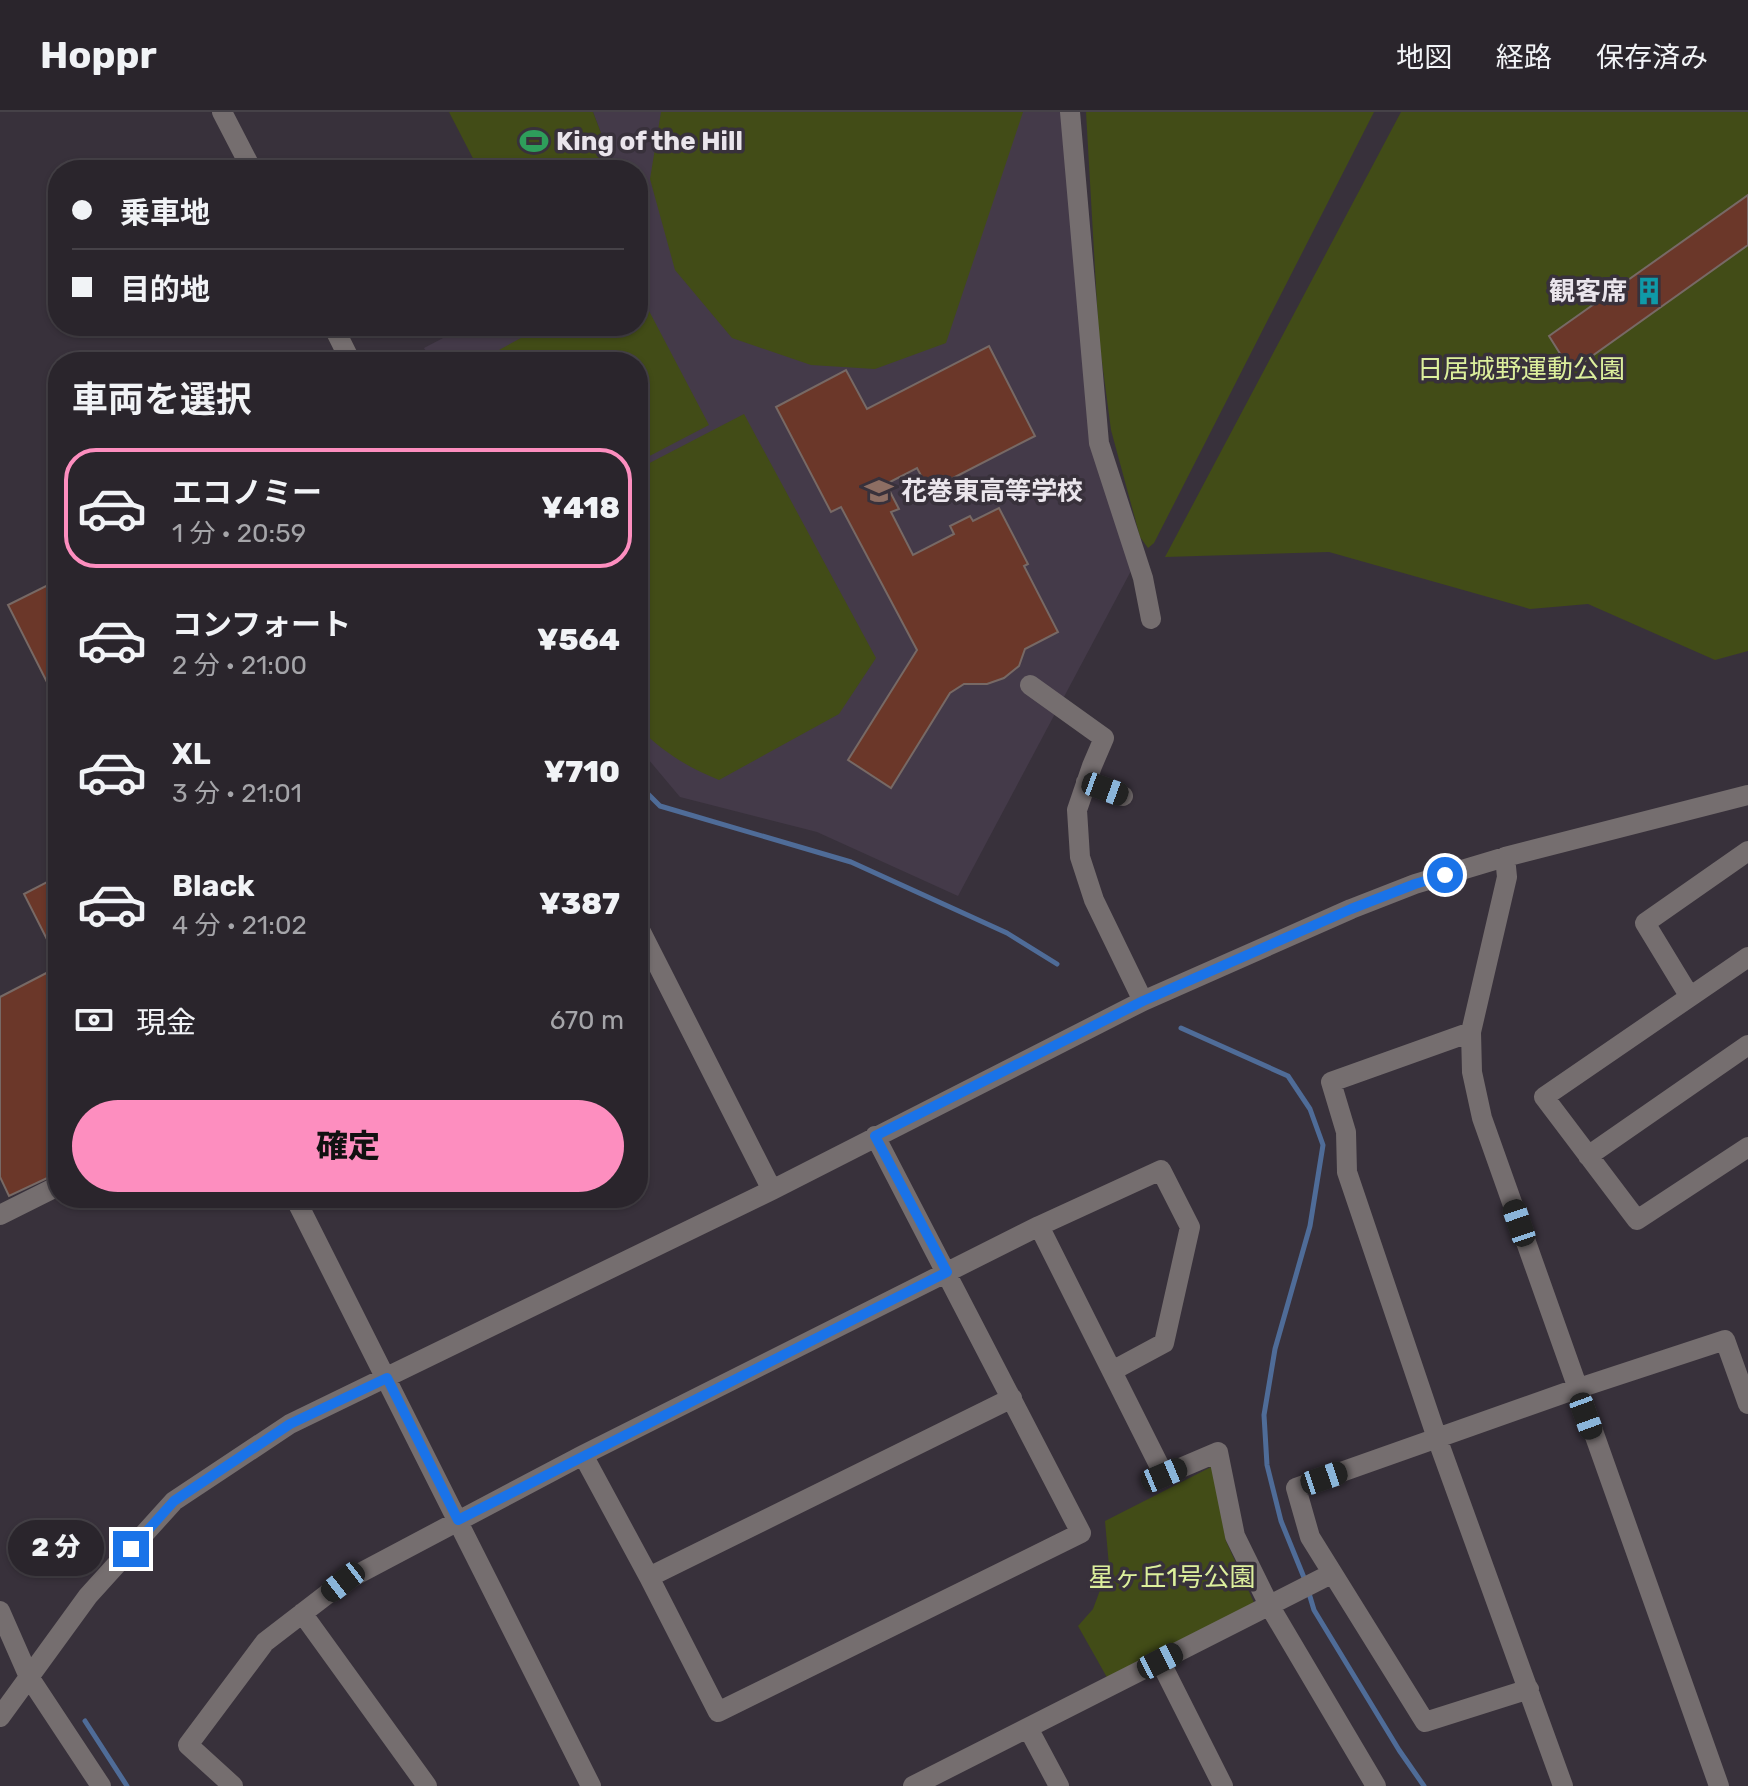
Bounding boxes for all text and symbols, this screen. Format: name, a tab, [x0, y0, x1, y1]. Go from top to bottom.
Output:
text: Hoppr	[40, 32, 157, 78]
text: 地図	[1396, 41, 1452, 74]
text: 経路	[1496, 41, 1552, 74]
text: 保存済み	[1596, 41, 1708, 74]
sports icon: King of the Hill	[519, 126, 549, 156]
place label: King of the Hill	[556, 126, 743, 157]
text: 乗車地	[120, 195, 210, 231]
text: 目的地	[120, 272, 210, 308]
place label: 観客席	[1549, 276, 1627, 307]
building icon: 観客席	[1634, 276, 1664, 306]
park label: 日居城野運動公園	[1417, 354, 1625, 385]
text: 車両を選択	[72, 378, 252, 421]
icon: car	[76, 472, 148, 544]
text: エコノミー	[172, 475, 322, 511]
school or university icon: 花巻東高等学校	[864, 476, 894, 506]
place label: 花巻東高等学校	[901, 476, 1083, 507]
text: ¥418	[541, 490, 620, 526]
text: 1 分 · 20:59	[172, 518, 306, 549]
icon: car	[76, 604, 148, 676]
text: コンフォート	[172, 607, 351, 643]
text: ¥564	[537, 622, 620, 658]
text: 2 分 · 21:00	[172, 650, 307, 681]
icon: car	[76, 736, 148, 808]
text: XL	[172, 736, 211, 772]
text: ¥710	[544, 754, 620, 790]
car	[1078, 770, 1132, 808]
text: 3 分 · 21:01	[172, 778, 302, 809]
route start	[1427, 857, 1463, 893]
icon: car	[76, 868, 148, 940]
text: Black	[172, 868, 255, 904]
text: ¥387	[539, 886, 620, 922]
text: 4 分 · 21:02	[172, 910, 307, 941]
icon: cash	[72, 998, 116, 1042]
text: 現金	[136, 1005, 196, 1041]
text: 670 m	[550, 1005, 624, 1036]
button: 確定	[72, 1100, 624, 1192]
car	[1500, 1196, 1538, 1250]
car	[1567, 1389, 1605, 1443]
car	[1137, 1455, 1191, 1495]
car	[1297, 1459, 1351, 1497]
callout: 2 分	[7, 1521, 103, 1577]
route end	[113, 1531, 149, 1567]
text: 2 分	[32, 1532, 80, 1563]
car	[317, 1558, 369, 1606]
park label: 星ヶ丘1号公園	[1088, 1562, 1256, 1593]
car	[1133, 1639, 1187, 1683]

